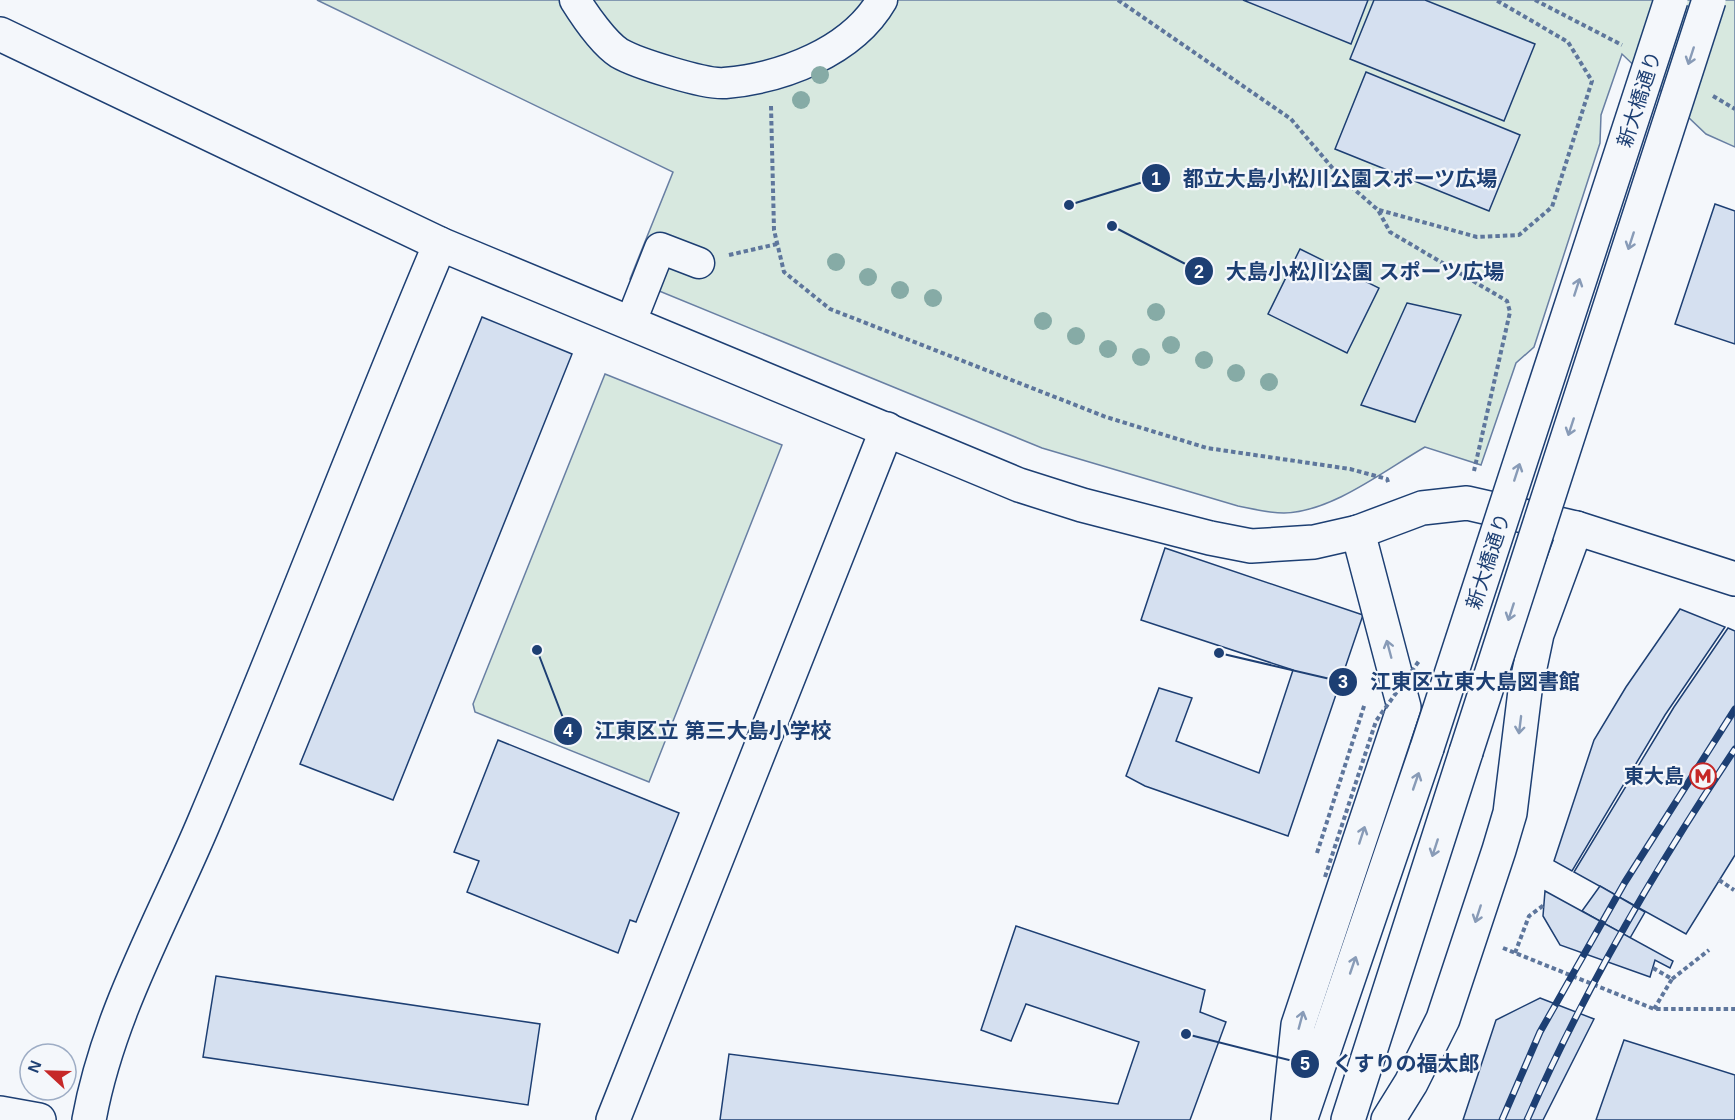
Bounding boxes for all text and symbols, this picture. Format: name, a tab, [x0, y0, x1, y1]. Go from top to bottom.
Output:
one-way arrow	[1685, 46, 1696, 65]
street label: 新大橋通り	[1613, 48, 1665, 150]
callout: 都立大島小松川公園スポーツ広場	[1141, 159, 1510, 198]
text: 都立大島小松川公園スポーツ広場	[1183, 167, 1497, 190]
text: 1	[1151, 169, 1161, 189]
one-way arrow	[1625, 231, 1636, 250]
callout: 大島小松川公園 スポーツ広場	[1184, 252, 1517, 291]
text: 大島小松川公園 スポーツ広場	[1226, 260, 1504, 283]
text: 2	[1194, 262, 1204, 282]
one-way arrow	[1572, 278, 1583, 297]
one-way arrow	[1565, 417, 1576, 436]
one-way arrow	[1512, 463, 1523, 482]
street label: 新大橋通り	[1462, 510, 1514, 612]
one-way arrow	[1505, 602, 1516, 621]
one-way arrow	[1383, 640, 1394, 659]
callout: 江東区立東大島図書館	[1328, 662, 1592, 701]
text: 江東区立東大島図書館	[1370, 670, 1580, 693]
text: 3	[1338, 672, 1348, 692]
callout: 江東区立 第三大島小学校	[553, 712, 844, 751]
one-way arrow	[1515, 715, 1526, 734]
text: 江東区立 第三大島小学校	[595, 719, 831, 742]
text: 4	[563, 721, 573, 741]
metro station icon: 東大島	[1688, 761, 1718, 791]
place label: 東大島	[1624, 765, 1684, 787]
one-way arrow	[1411, 772, 1422, 791]
one-way arrow	[1357, 826, 1368, 845]
one-way arrow	[1429, 838, 1440, 857]
one-way arrow	[1472, 905, 1483, 924]
one-way arrow	[1348, 956, 1359, 975]
one-way arrow	[1295, 1011, 1307, 1030]
north arrow	[18, 1042, 78, 1102]
callout: くすりの福太郎	[1290, 1045, 1491, 1084]
text: くすりの福太郎	[1333, 1052, 1480, 1075]
text: 5	[1300, 1054, 1310, 1074]
text: N	[25, 1058, 45, 1075]

